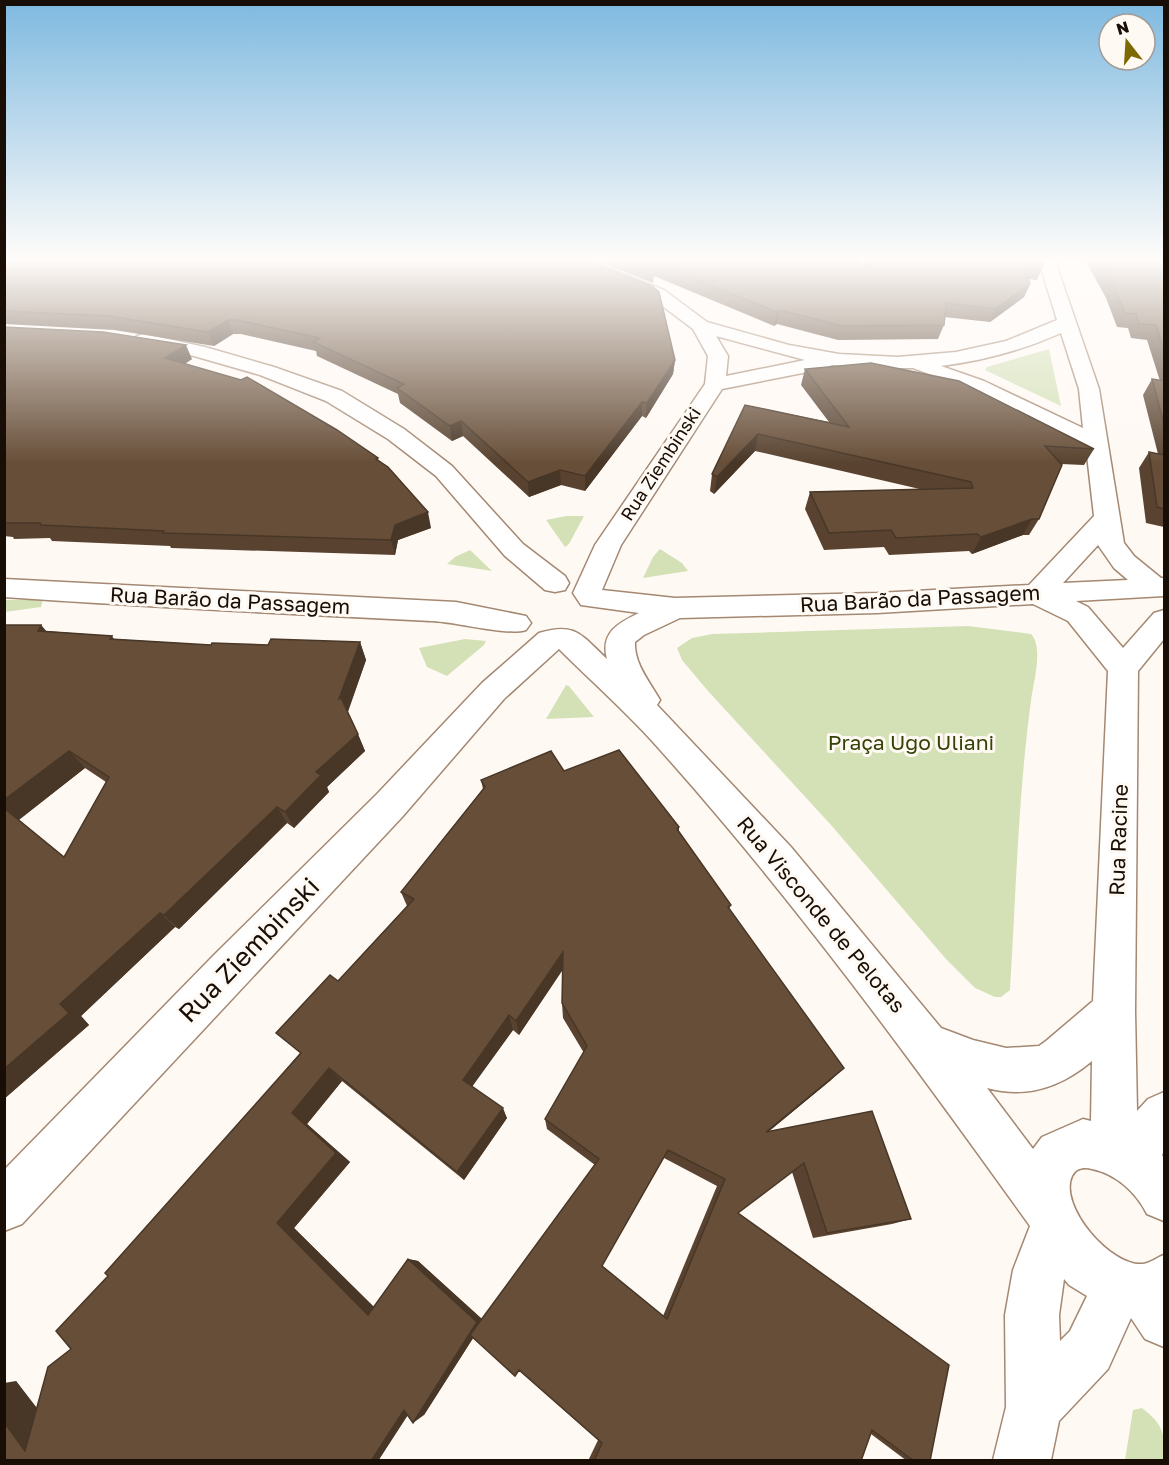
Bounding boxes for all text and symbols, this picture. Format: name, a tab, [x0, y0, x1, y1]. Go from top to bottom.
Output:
north arrow	[1097, 12, 1157, 72]
text: N	[1114, 16, 1131, 39]
street label: Rua Ziembinski	[615, 403, 705, 524]
street label: Rua Barão da Passagem	[799, 579, 1041, 617]
street label: Rua Barão da Passagem	[109, 581, 351, 619]
park label: Praça Ugo Uliani	[828, 729, 994, 755]
street label: Rua Racine	[1103, 784, 1133, 896]
street label: Rua Visconde de Pelotas	[732, 811, 912, 1018]
street label: Rua Ziembinski	[172, 871, 325, 1028]

